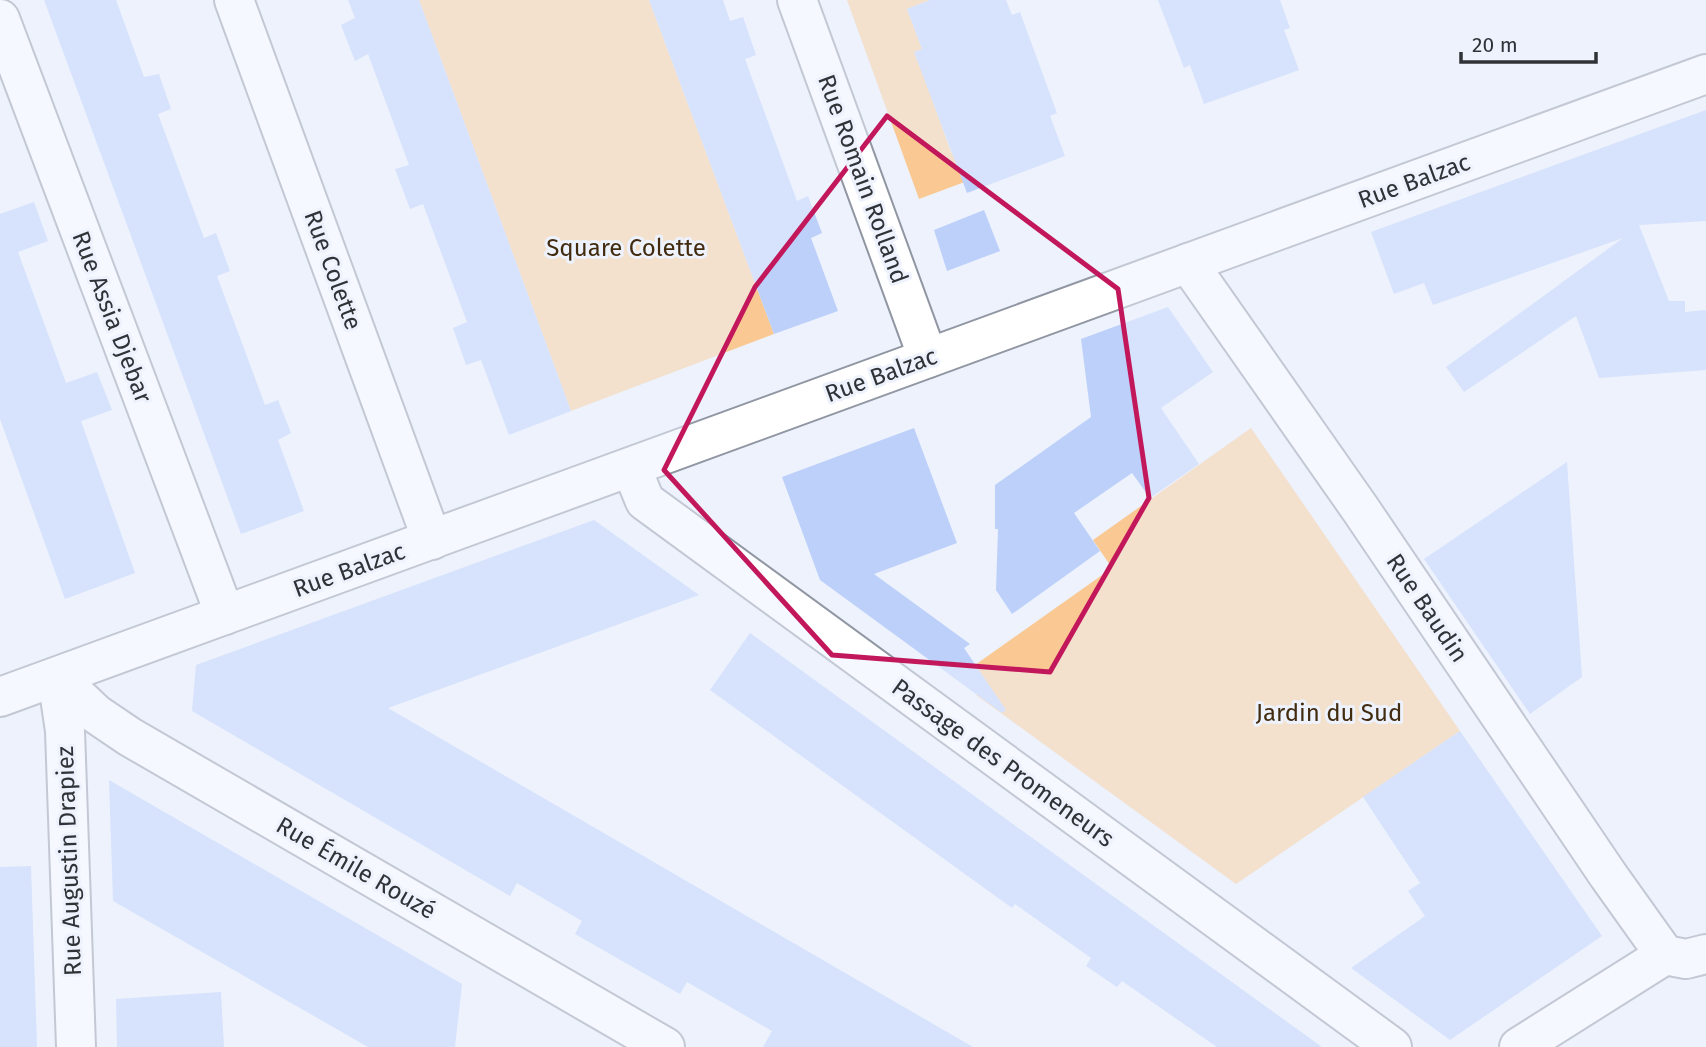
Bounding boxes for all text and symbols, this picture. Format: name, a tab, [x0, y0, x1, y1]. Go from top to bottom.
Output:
scale bar	[1461, 21, 1596, 65]
text: 20 m	[1472, 32, 1518, 58]
street label: Rue Romain Rolland	[812, 71, 914, 287]
street label: Rue Balzac	[1354, 148, 1474, 214]
street label: Rue Colette	[298, 207, 368, 333]
street label: Rue Assia Djebar	[66, 227, 158, 407]
park label: Square Colette	[546, 234, 706, 262]
street label: Rue Balzac	[821, 342, 941, 408]
street label: Rue Balzac	[289, 537, 409, 603]
street label: Rue Baudin	[1381, 548, 1473, 668]
street label: Passage des Promeneurs	[887, 673, 1119, 853]
park label: Jardin du Sud	[1256, 699, 1402, 727]
street label: Rue Augustin Drapiez	[51, 745, 87, 977]
street label: Rue Émile Rouzé	[271, 810, 441, 925]

